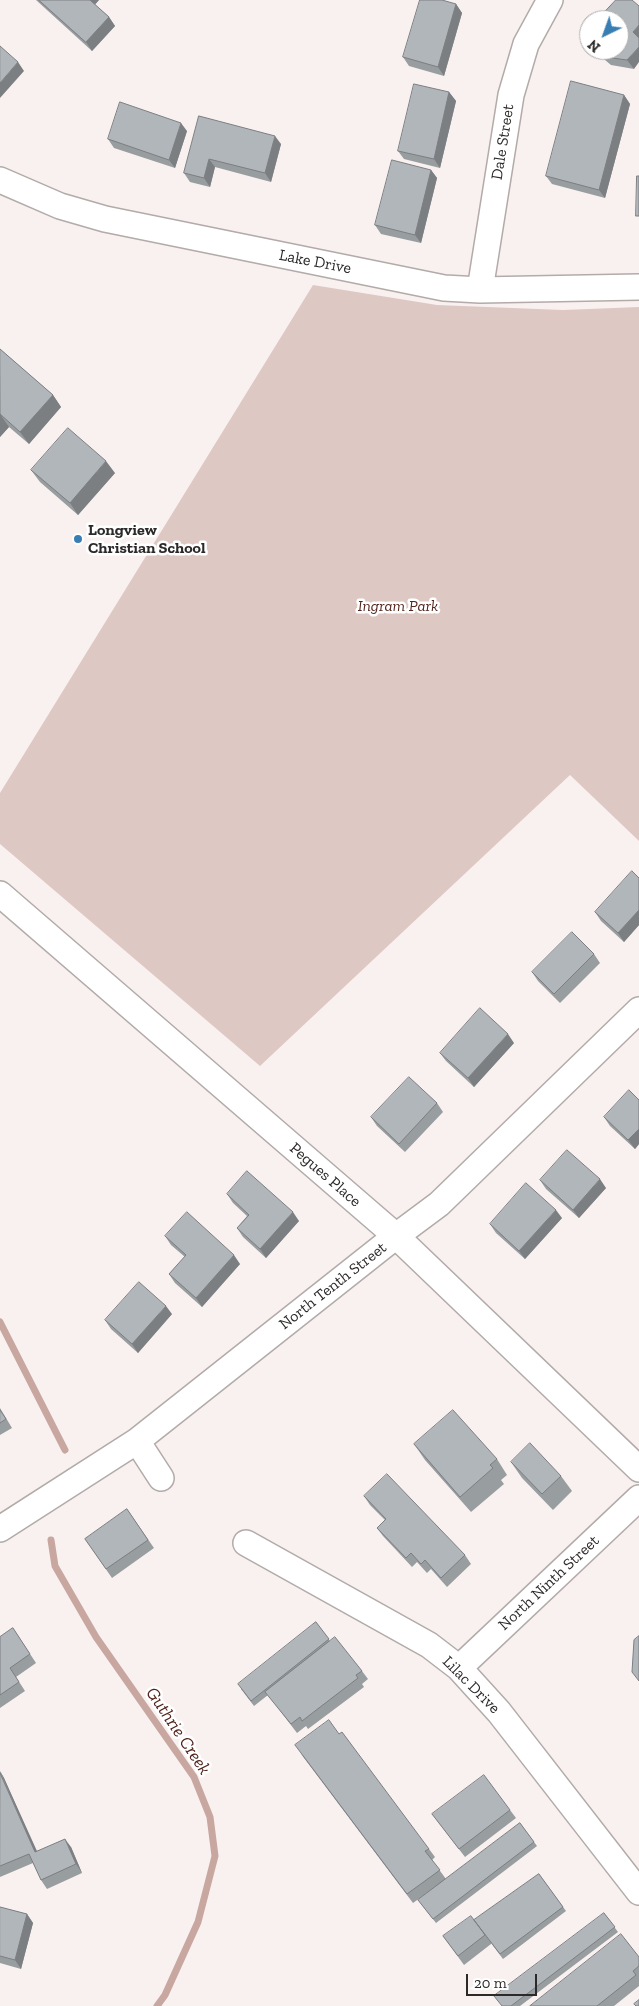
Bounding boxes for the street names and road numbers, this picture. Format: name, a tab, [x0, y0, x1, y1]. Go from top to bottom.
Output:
street label: Dale Street	[488, 103, 518, 181]
street label: Lake Drive	[277, 246, 353, 278]
street label: Pegues Place	[285, 1139, 365, 1211]
street label: North Tenth Street	[275, 1238, 391, 1334]
street label: North Ninth Street	[495, 1531, 603, 1635]
street label: Lilac Drive	[438, 1652, 504, 1718]

